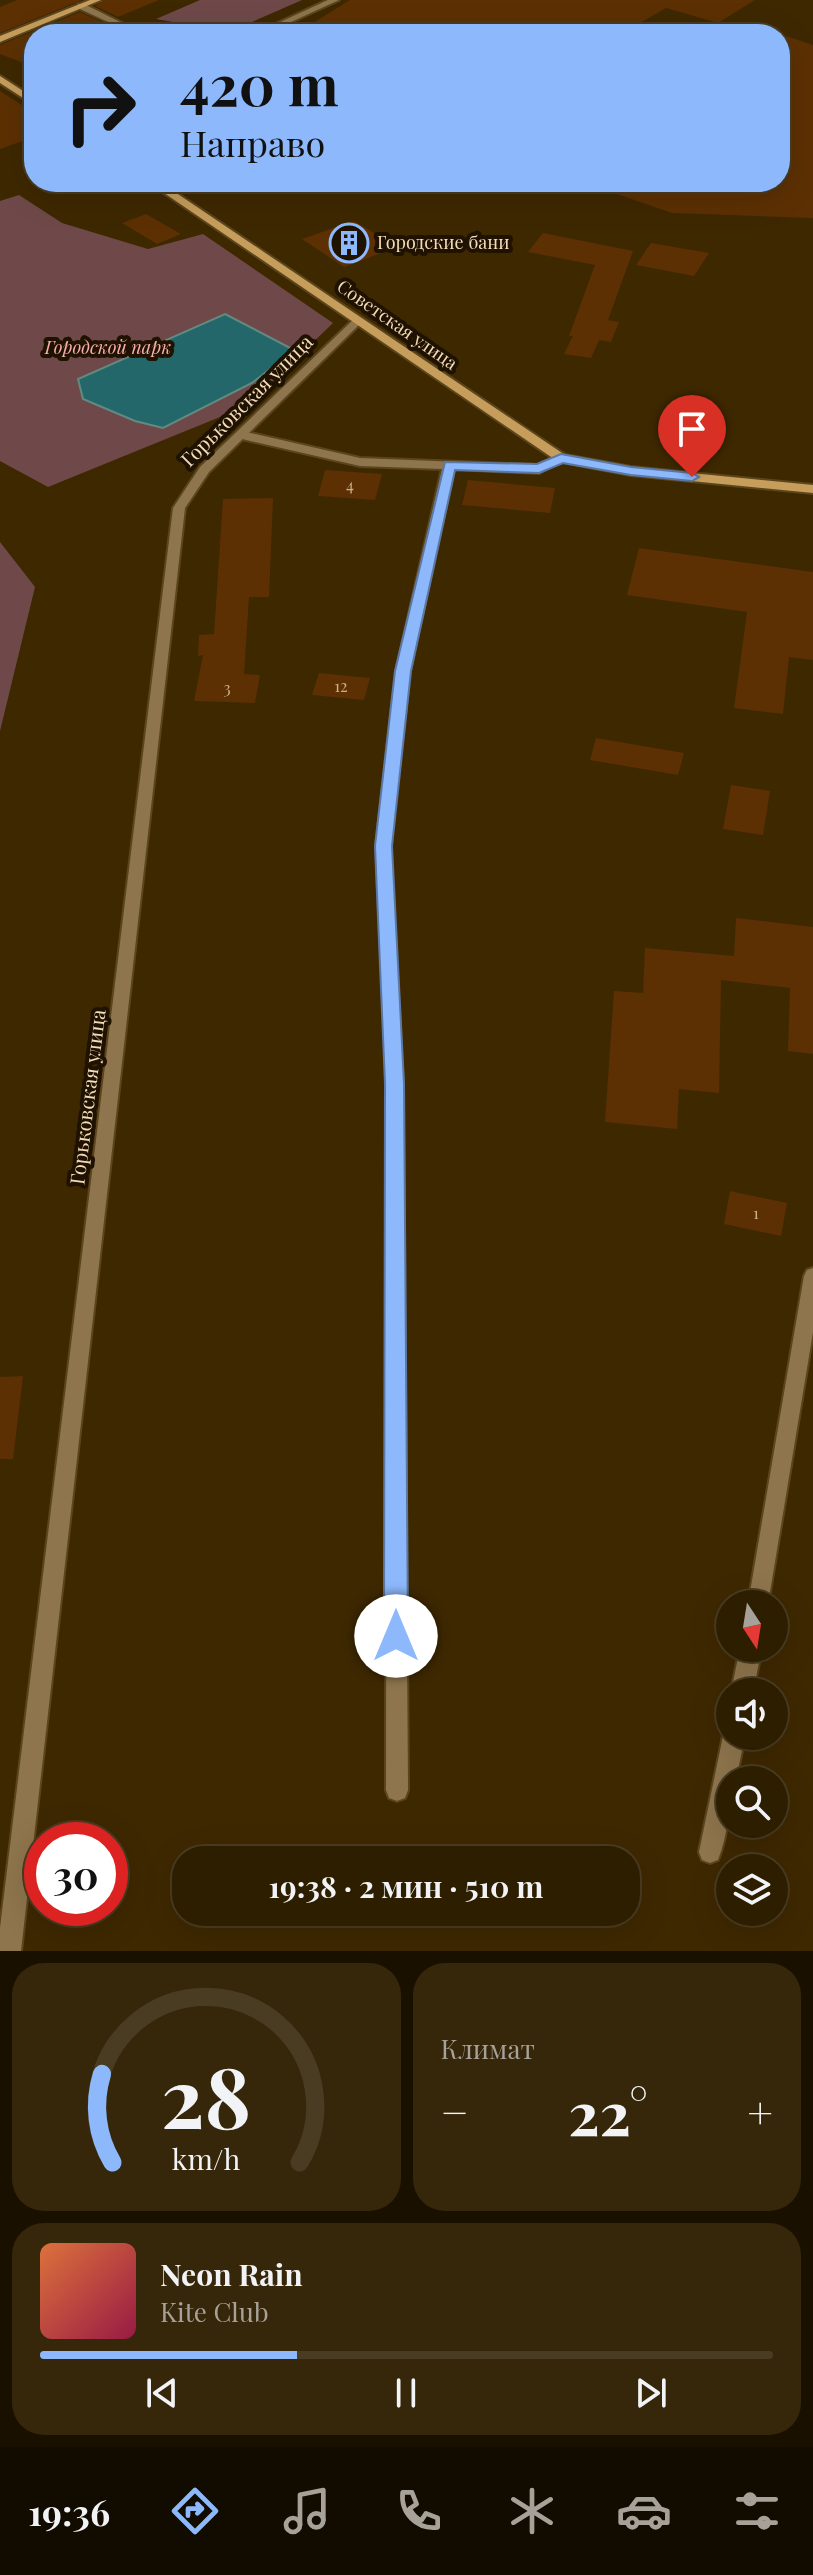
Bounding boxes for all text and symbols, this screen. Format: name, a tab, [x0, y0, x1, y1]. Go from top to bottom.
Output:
text: 420 m	[180, 46, 339, 121]
icon: right	[48, 56, 152, 160]
text: Направо	[180, 118, 325, 166]
building icon: Городские бани	[328, 222, 370, 264]
place label: Городские бани	[377, 230, 509, 254]
street label: Советская улица	[333, 274, 463, 375]
street label: Горьковская улица	[174, 328, 318, 472]
park label: Городской парк	[44, 335, 171, 359]
pin	[658, 395, 726, 477]
icon: arrive	[670, 407, 714, 451]
house number: 4	[346, 474, 354, 495]
house number: 12	[334, 675, 348, 696]
house number: 3	[223, 677, 231, 698]
street label: Горьковская улица	[62, 1008, 111, 1186]
house number: 1	[753, 1202, 759, 1223]
north arrow	[716, 1590, 788, 1662]
map controls	[716, 1590, 788, 1926]
position arrow	[354, 1594, 438, 1678]
button: sound	[716, 1678, 788, 1750]
button: search	[716, 1766, 788, 1838]
speed limit sign: 30	[24, 1822, 128, 1926]
button: layers	[716, 1854, 788, 1926]
text: 19:38 · 2 мин · 510 m	[269, 1866, 543, 1906]
text: Климат	[441, 2031, 535, 2066]
text: 28	[161, 2039, 251, 2150]
text: 22°	[568, 2071, 648, 2151]
text: −	[441, 2081, 469, 2140]
text: +	[747, 2081, 773, 2140]
text: km/h	[172, 2139, 241, 2177]
text: Neon Rain	[160, 2254, 303, 2294]
text: Kite Club	[160, 2294, 269, 2329]
icon: previous	[140, 2371, 184, 2415]
icon: pause	[384, 2371, 428, 2415]
icon: next	[629, 2371, 673, 2415]
icon: directions	[167, 2483, 223, 2539]
icon: music	[279, 2483, 335, 2539]
icon: phone	[391, 2483, 447, 2539]
icon: climate	[504, 2483, 560, 2539]
icon: car	[616, 2483, 672, 2539]
icon: filters	[729, 2483, 785, 2539]
text: 19:36	[28, 2487, 110, 2535]

